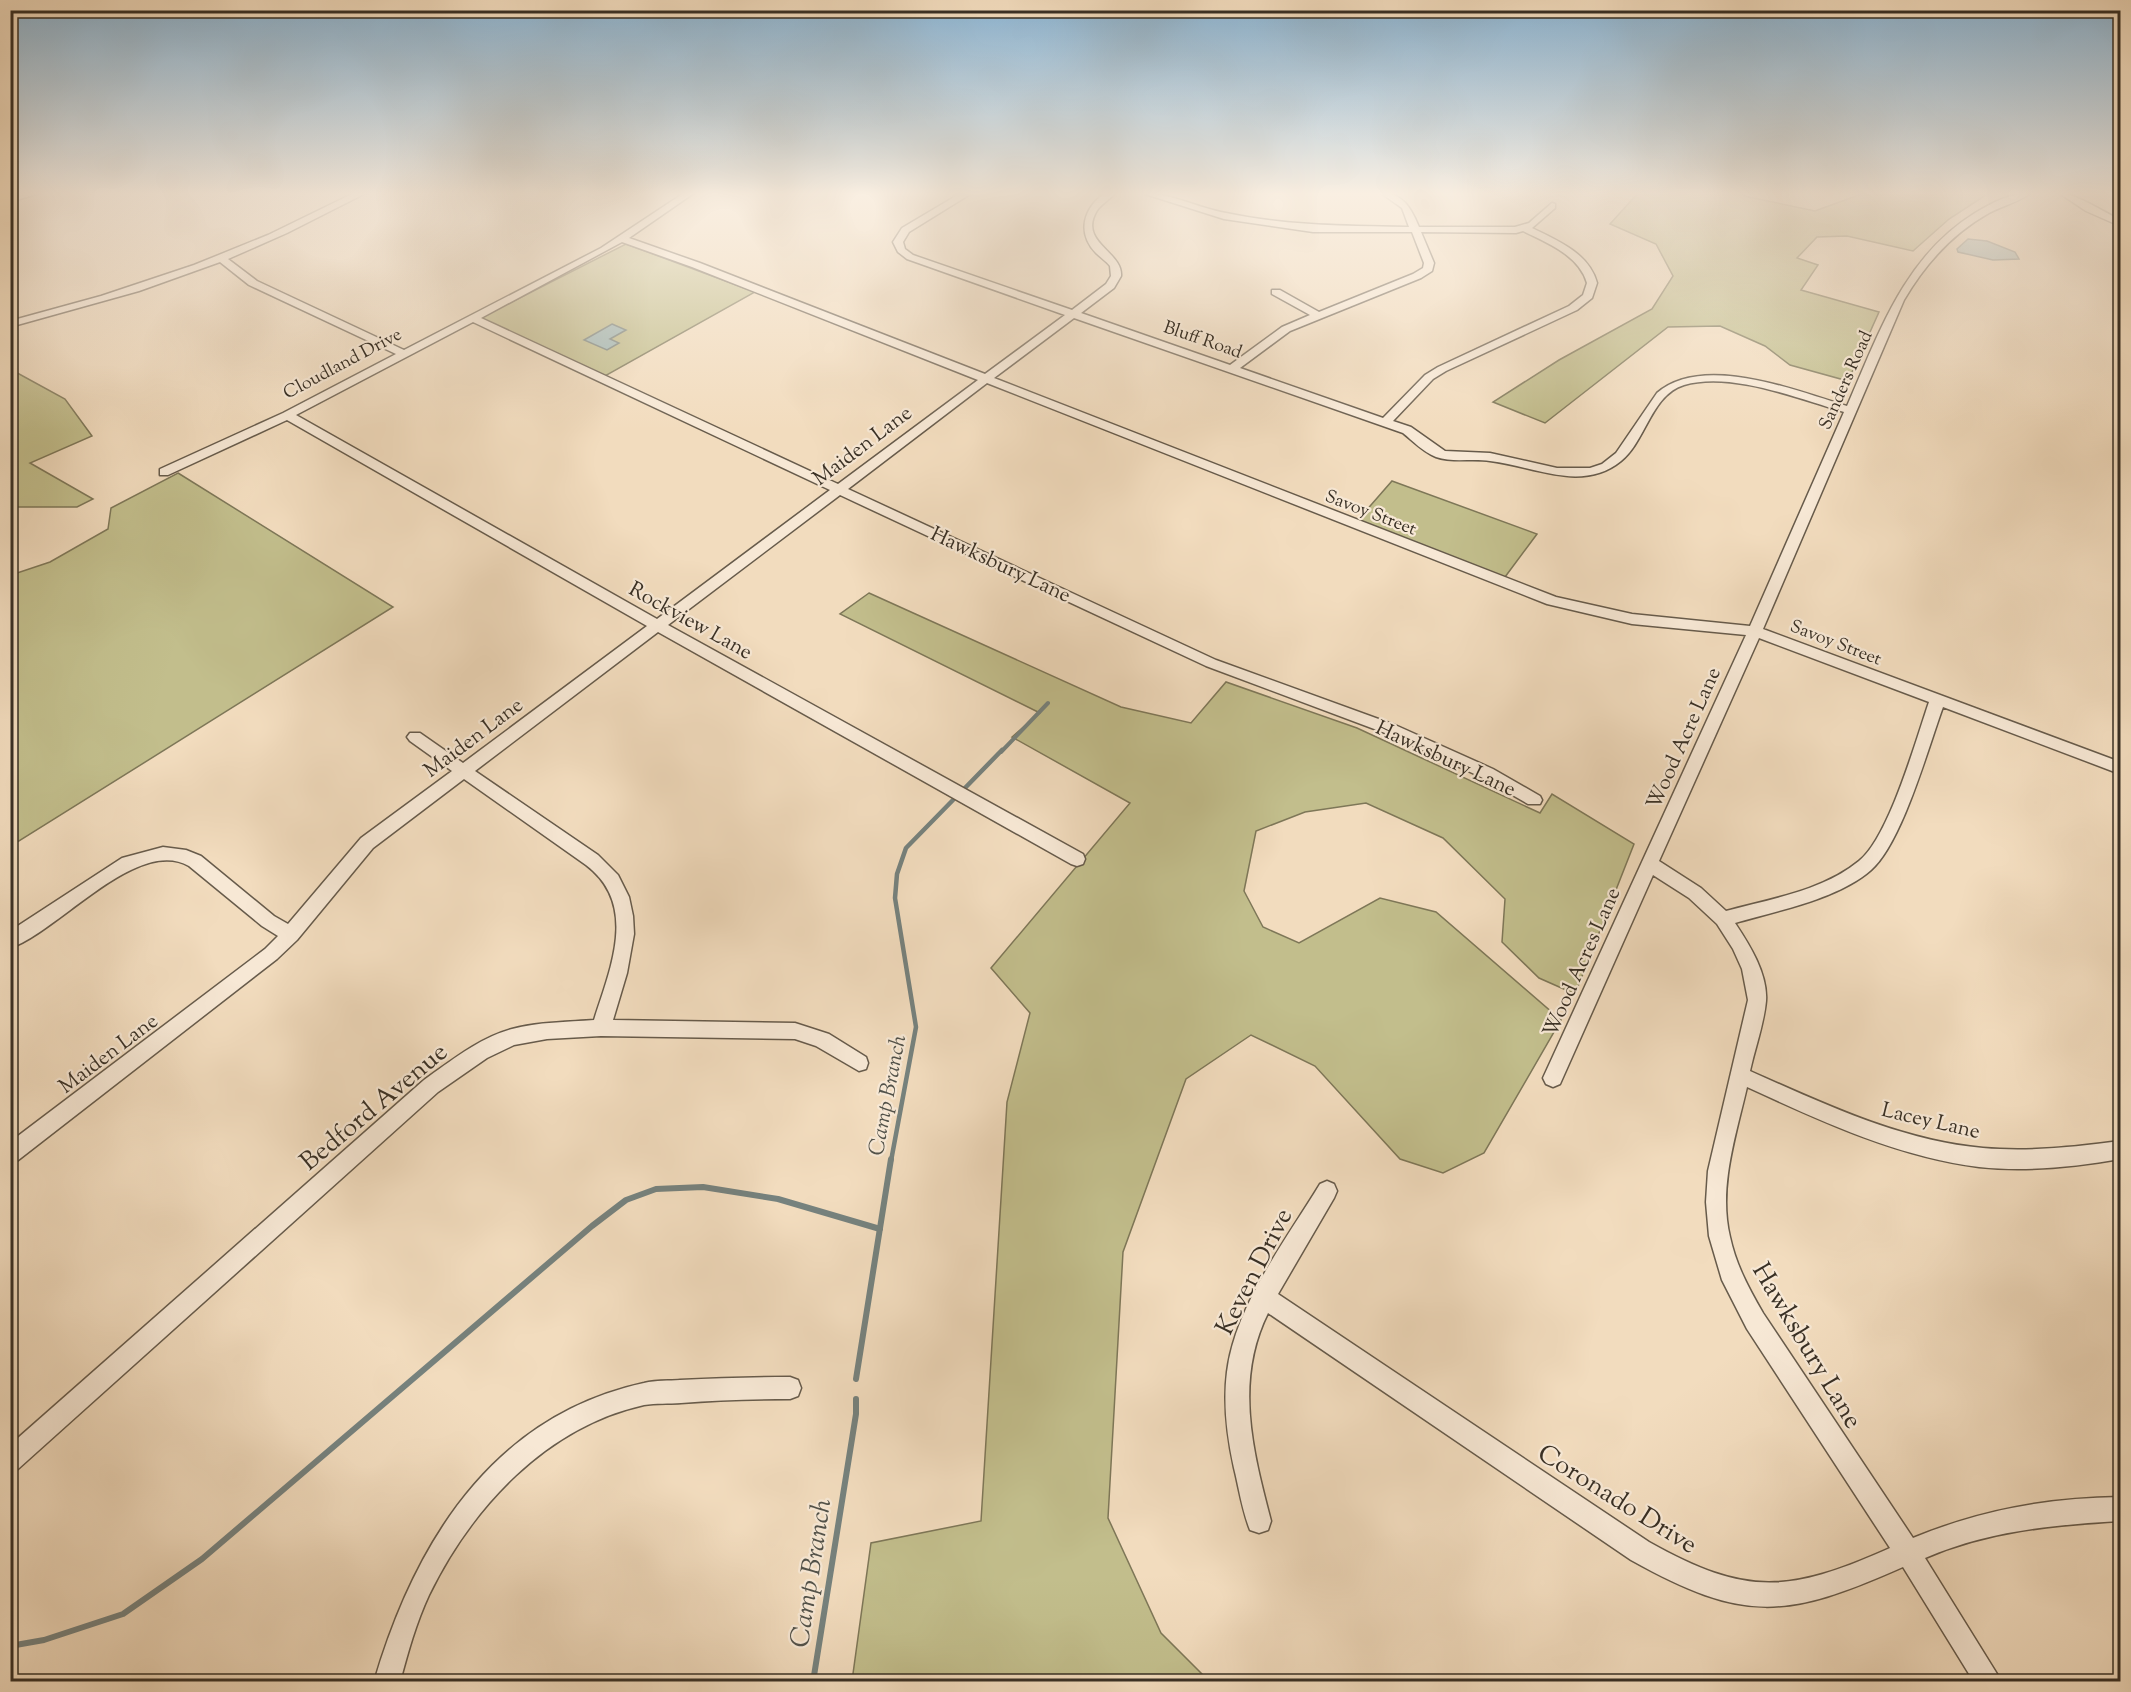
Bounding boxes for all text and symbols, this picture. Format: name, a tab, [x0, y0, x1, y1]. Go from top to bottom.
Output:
street label: Bluff Road	[1159, 315, 1245, 366]
street label: Cloudland Drive	[279, 323, 407, 407]
street label: Sanders Road	[1813, 327, 1880, 435]
street label: Maiden Lane	[807, 399, 919, 494]
street label: Savoy Street	[1321, 484, 1420, 543]
street label: Hawksbury Lane	[925, 520, 1075, 611]
street label: Rockview Lane	[623, 575, 757, 668]
street label: Savoy Street	[1786, 614, 1885, 673]
street label: Wood Acre Lane	[1640, 663, 1730, 815]
street label: Maiden Lane	[418, 691, 530, 786]
street label: Hawksbury Lane	[1370, 714, 1520, 805]
street label: Wood Acres Lane	[1536, 883, 1629, 1042]
street label: Maiden Lane	[53, 1007, 165, 1102]
water label: Camp Branch	[862, 1032, 916, 1159]
street label: Bedford Avenue	[293, 1035, 456, 1181]
street label: Lacey Lane	[1878, 1096, 1983, 1148]
street label: Keven Drive	[1207, 1202, 1303, 1342]
street label: Hawksbury Lane	[1742, 1256, 1870, 1436]
street label: Coronado Drive	[1530, 1436, 1704, 1564]
water label: Camp Branch	[781, 1496, 843, 1651]

